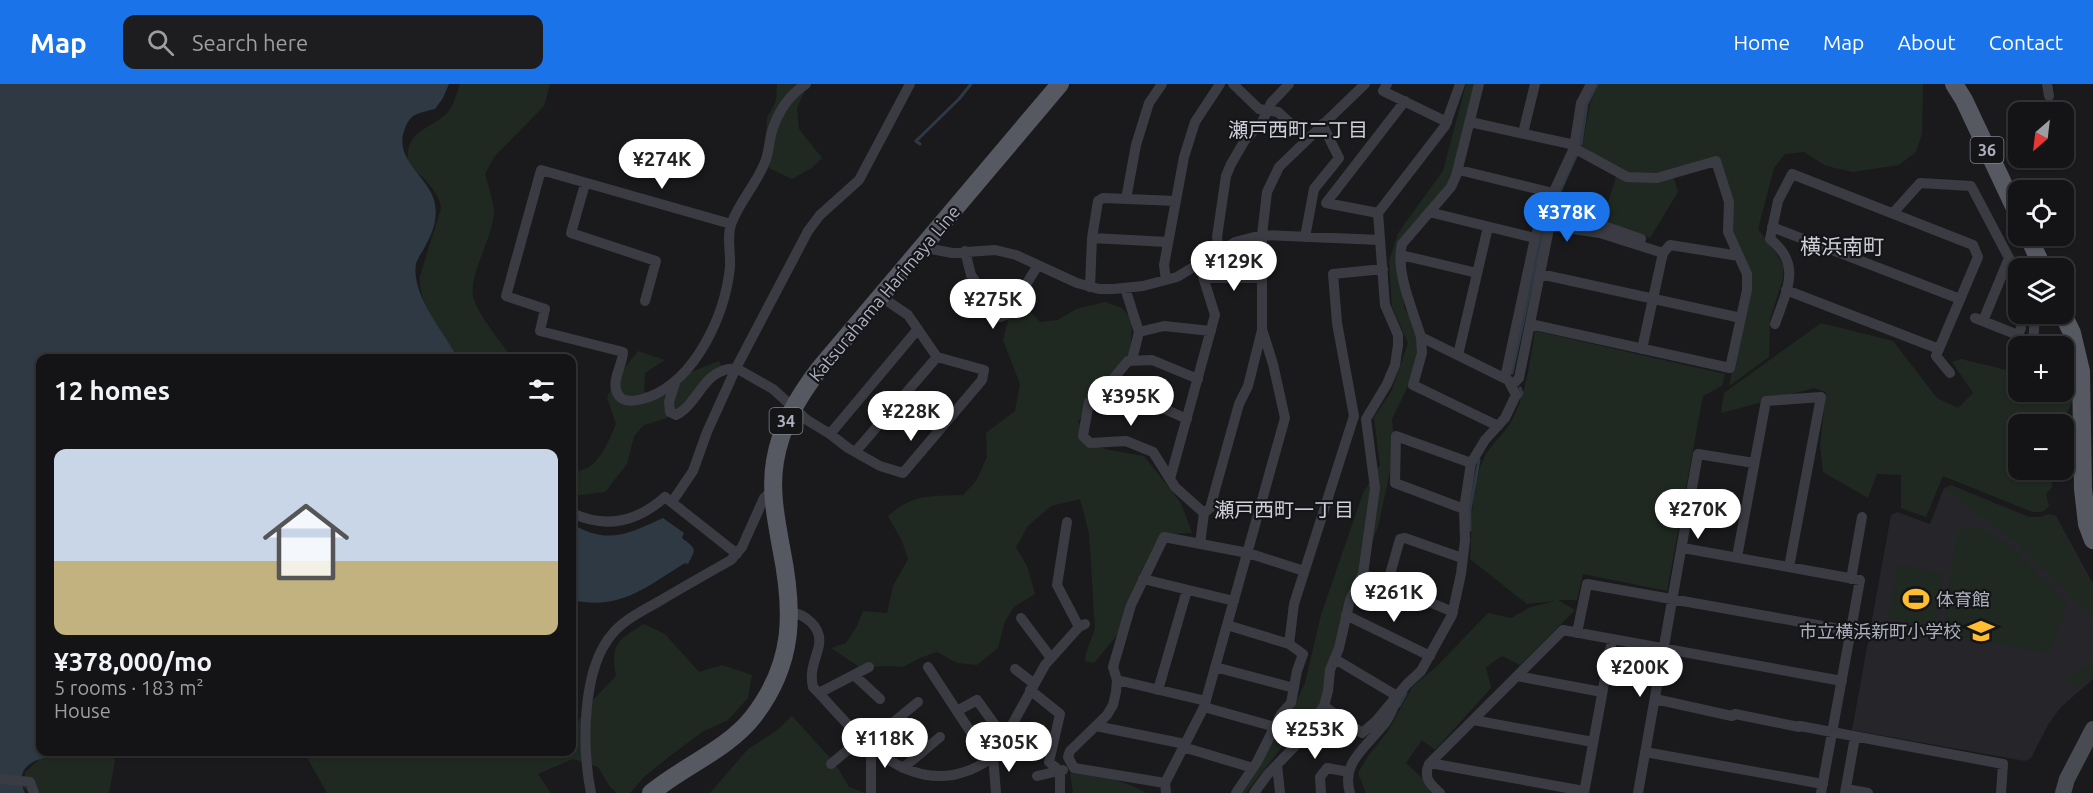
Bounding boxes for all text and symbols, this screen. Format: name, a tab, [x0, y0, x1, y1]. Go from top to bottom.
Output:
search box	[123, 15, 543, 69]
icon: search	[144, 26, 177, 59]
text: Map	[30, 27, 87, 58]
text: Search here	[192, 30, 308, 55]
text: Home	[1733, 30, 1790, 54]
text: Map	[1823, 30, 1864, 54]
text: About	[1897, 30, 1956, 54]
text: Contact	[1989, 30, 2063, 54]
north arrow	[2008, 102, 2074, 168]
map controls	[2008, 102, 2074, 480]
district label: 瀬戸西町二丁目	[1228, 118, 1368, 141]
road number: 36	[1970, 137, 2004, 163]
pin: ¥274K	[620, 139, 704, 190]
text: ¥274K	[633, 147, 691, 170]
button: locate	[2008, 180, 2074, 246]
pin: ¥378K	[1525, 192, 1609, 243]
text: ¥378K	[1538, 200, 1596, 223]
street label: Katsurahama Harimaya Line	[805, 201, 963, 385]
district label: 横浜南町	[1800, 234, 1884, 258]
pin: ¥129K	[1192, 241, 1276, 292]
text: ¥129K	[1205, 249, 1263, 272]
button: layers	[2008, 258, 2074, 324]
pin: ¥275K	[951, 279, 1035, 330]
text: ¥275K	[964, 287, 1022, 310]
button: +	[2008, 336, 2074, 402]
icon: filters	[525, 374, 558, 407]
text: 12 homes	[54, 376, 170, 405]
pin: ¥395K	[1089, 376, 1173, 427]
text: ¥395K	[1102, 384, 1160, 407]
pin: ¥228K	[869, 391, 953, 442]
text: ¥228K	[882, 399, 940, 422]
road number: 34	[770, 408, 802, 434]
button: −	[2008, 414, 2074, 480]
icon: home	[252, 488, 360, 596]
pin: ¥270K	[1656, 489, 1740, 540]
text: ¥270K	[1669, 497, 1727, 520]
district label: 瀬戸西町一丁目	[1214, 498, 1354, 521]
pin: ¥261K	[1352, 572, 1436, 623]
text: ¥261K	[1365, 580, 1423, 603]
sports icon: 体育館	[1901, 584, 1931, 614]
place label: 体育館	[1936, 589, 1990, 609]
school or university icon: 市立横浜新町小学校	[1966, 616, 1996, 646]
place label: 市立横浜新町小学校	[1799, 621, 1961, 641]
text: ¥378,000/mo	[54, 647, 212, 676]
pin: ¥200K	[1598, 647, 1682, 698]
text: ¥200K	[1611, 655, 1669, 678]
text: 5 rooms · 183 m²	[54, 676, 204, 699]
text: House	[54, 699, 111, 722]
pin: ¥253K	[1273, 709, 1357, 760]
text: ¥253K	[1286, 717, 1344, 740]
pin: ¥118K	[843, 718, 927, 769]
pin: ¥305K	[967, 722, 1051, 773]
text: ¥118K	[856, 726, 914, 749]
text: ¥305K	[980, 730, 1038, 753]

